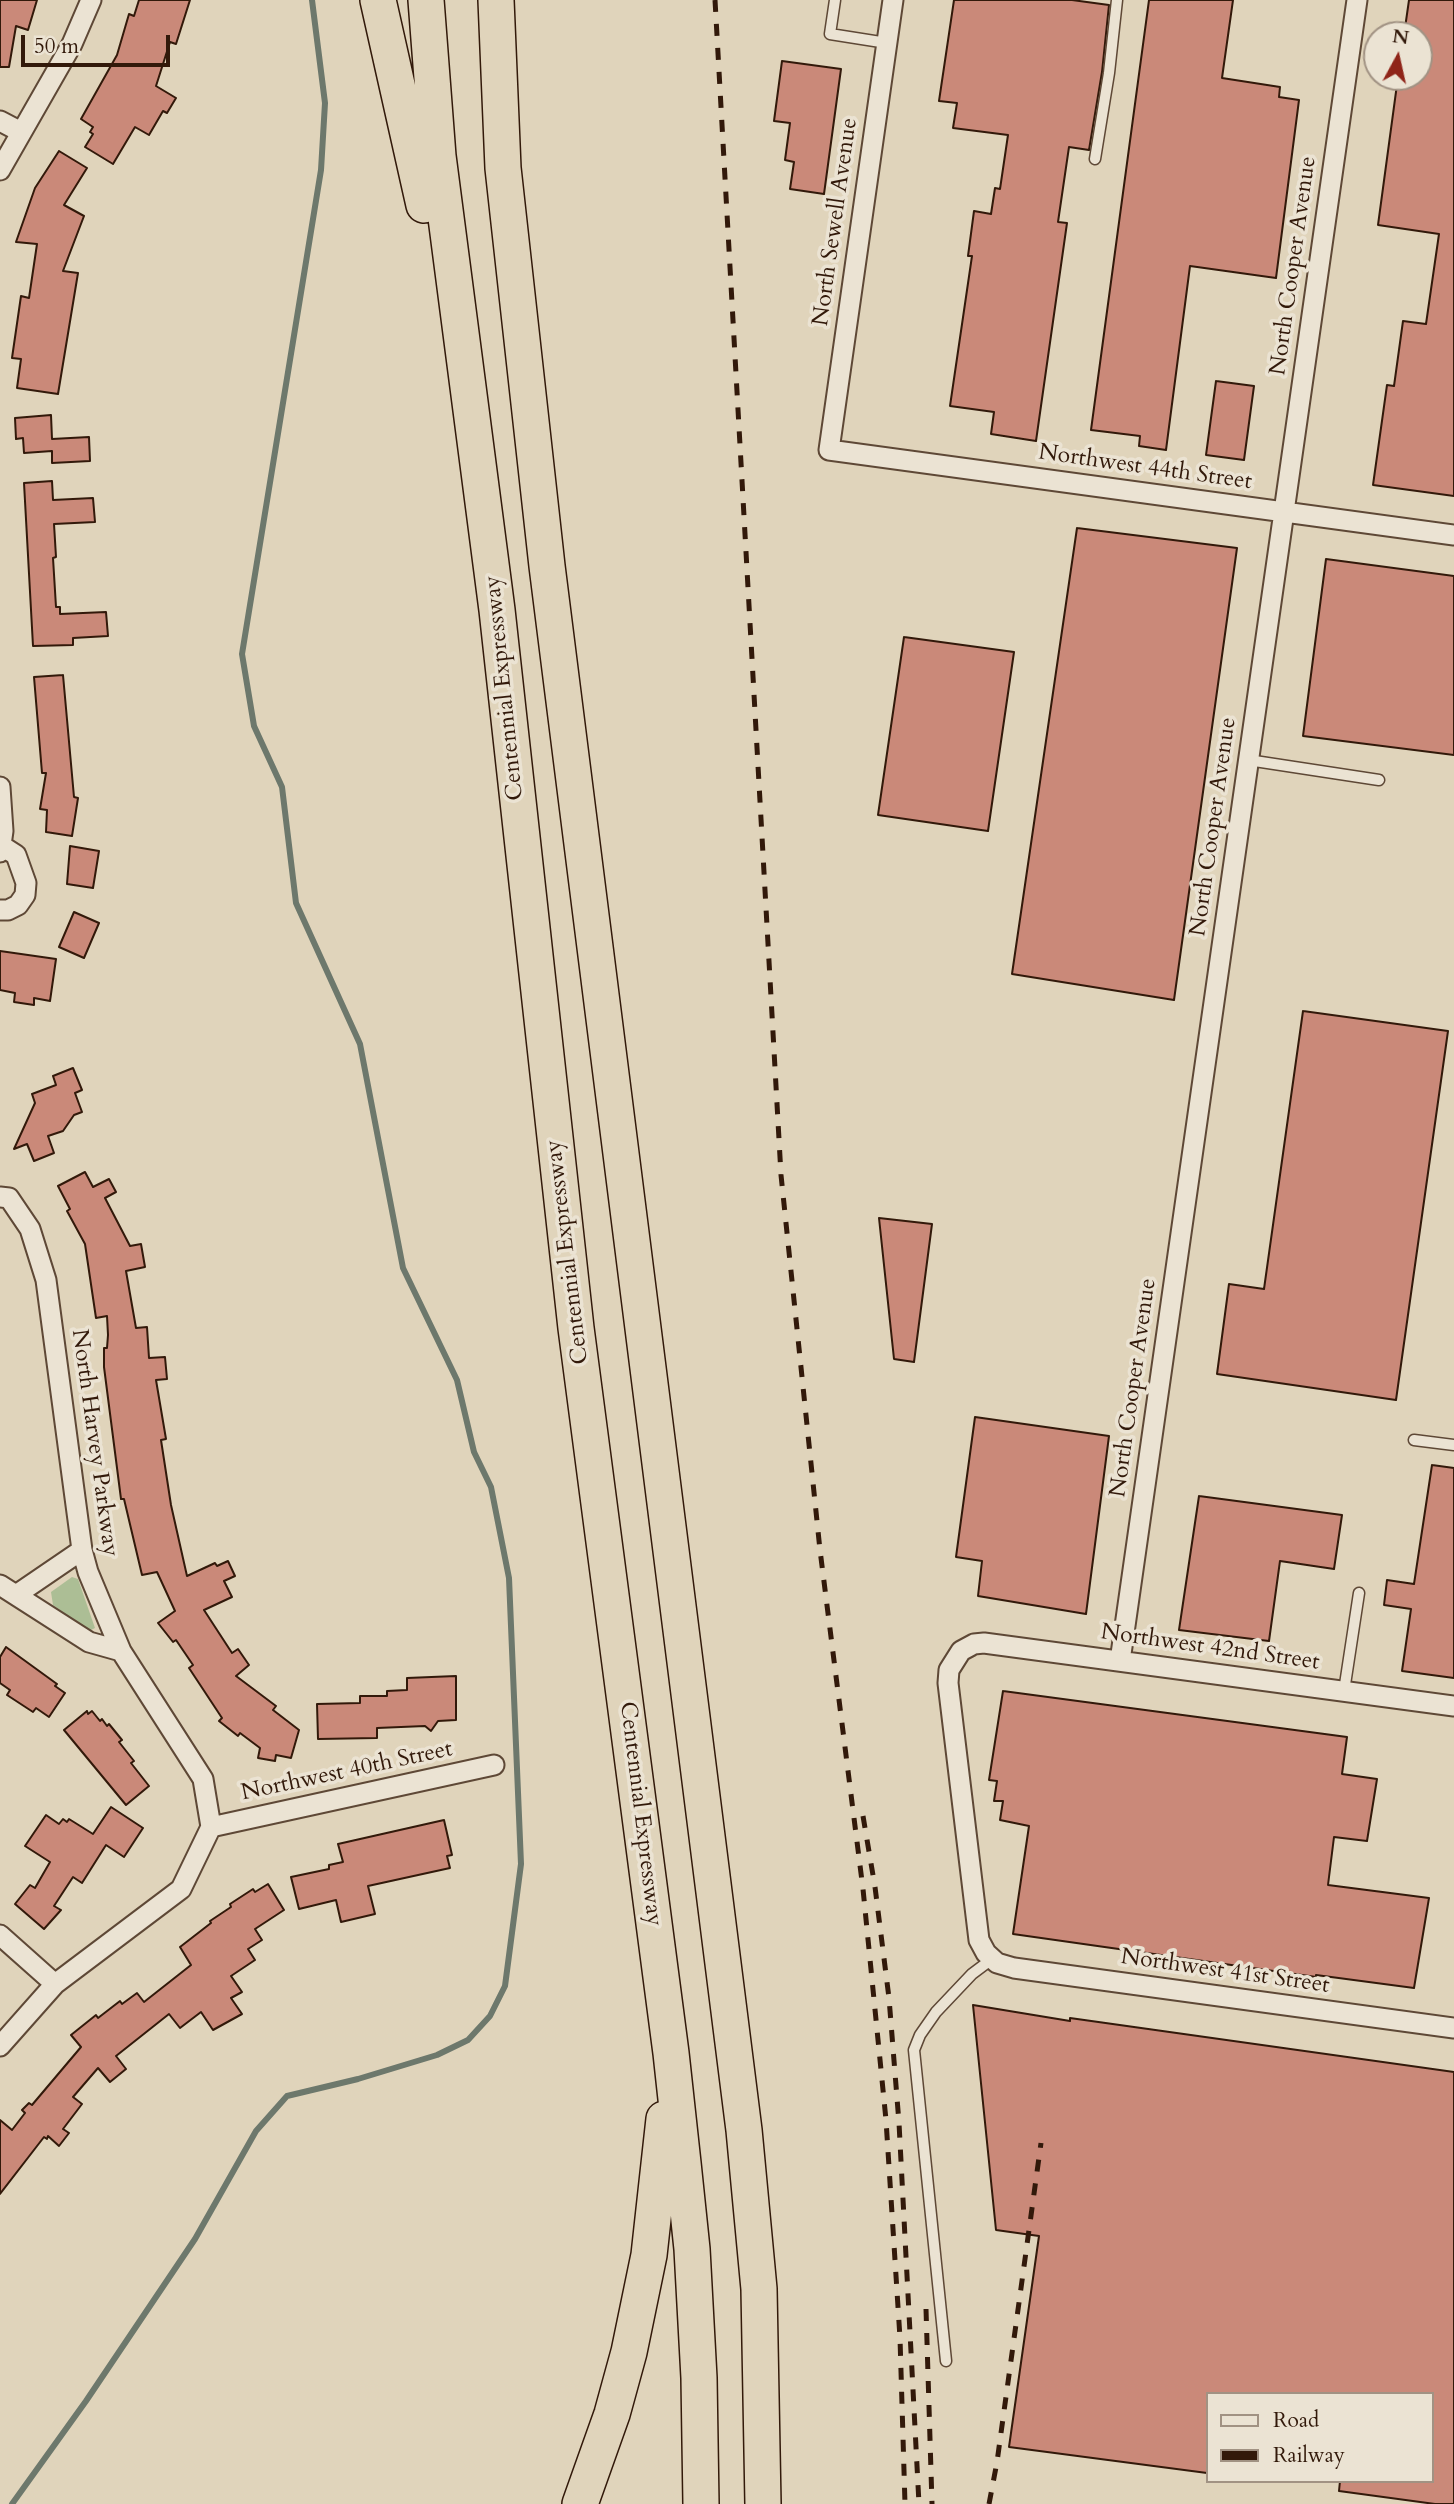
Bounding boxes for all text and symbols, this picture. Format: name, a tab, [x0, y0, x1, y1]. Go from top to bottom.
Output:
scale bar	[24, 21, 173, 65]
north arrow	[1363, 21, 1433, 91]
text: N	[1391, 23, 1411, 51]
text: 50 m	[34, 32, 79, 61]
street label: North Sewell Avenue	[808, 116, 864, 328]
street label: North Cooper Avenue	[1265, 155, 1323, 377]
street label: Northwest 44th Street	[1036, 439, 1254, 497]
street label: Centennial Expressway	[479, 574, 531, 802]
street label: North Cooper Avenue	[1185, 716, 1243, 938]
street label: Centennial Expressway	[541, 1138, 595, 1366]
street label: North Cooper Avenue	[1105, 1277, 1163, 1499]
street label: North Harvey Parkway	[64, 1328, 124, 1558]
street label: Northwest 42nd Street	[1099, 1619, 1321, 1677]
street label: Centennial Expressway	[613, 1700, 667, 1928]
street label: Northwest 40th Street	[239, 1736, 455, 1808]
street label: Northwest 41st Street	[1119, 1944, 1331, 2000]
legend	[1206, 2392, 1433, 2483]
text: Road	[1273, 2406, 1319, 2435]
text: Railway	[1273, 2441, 1345, 2470]

